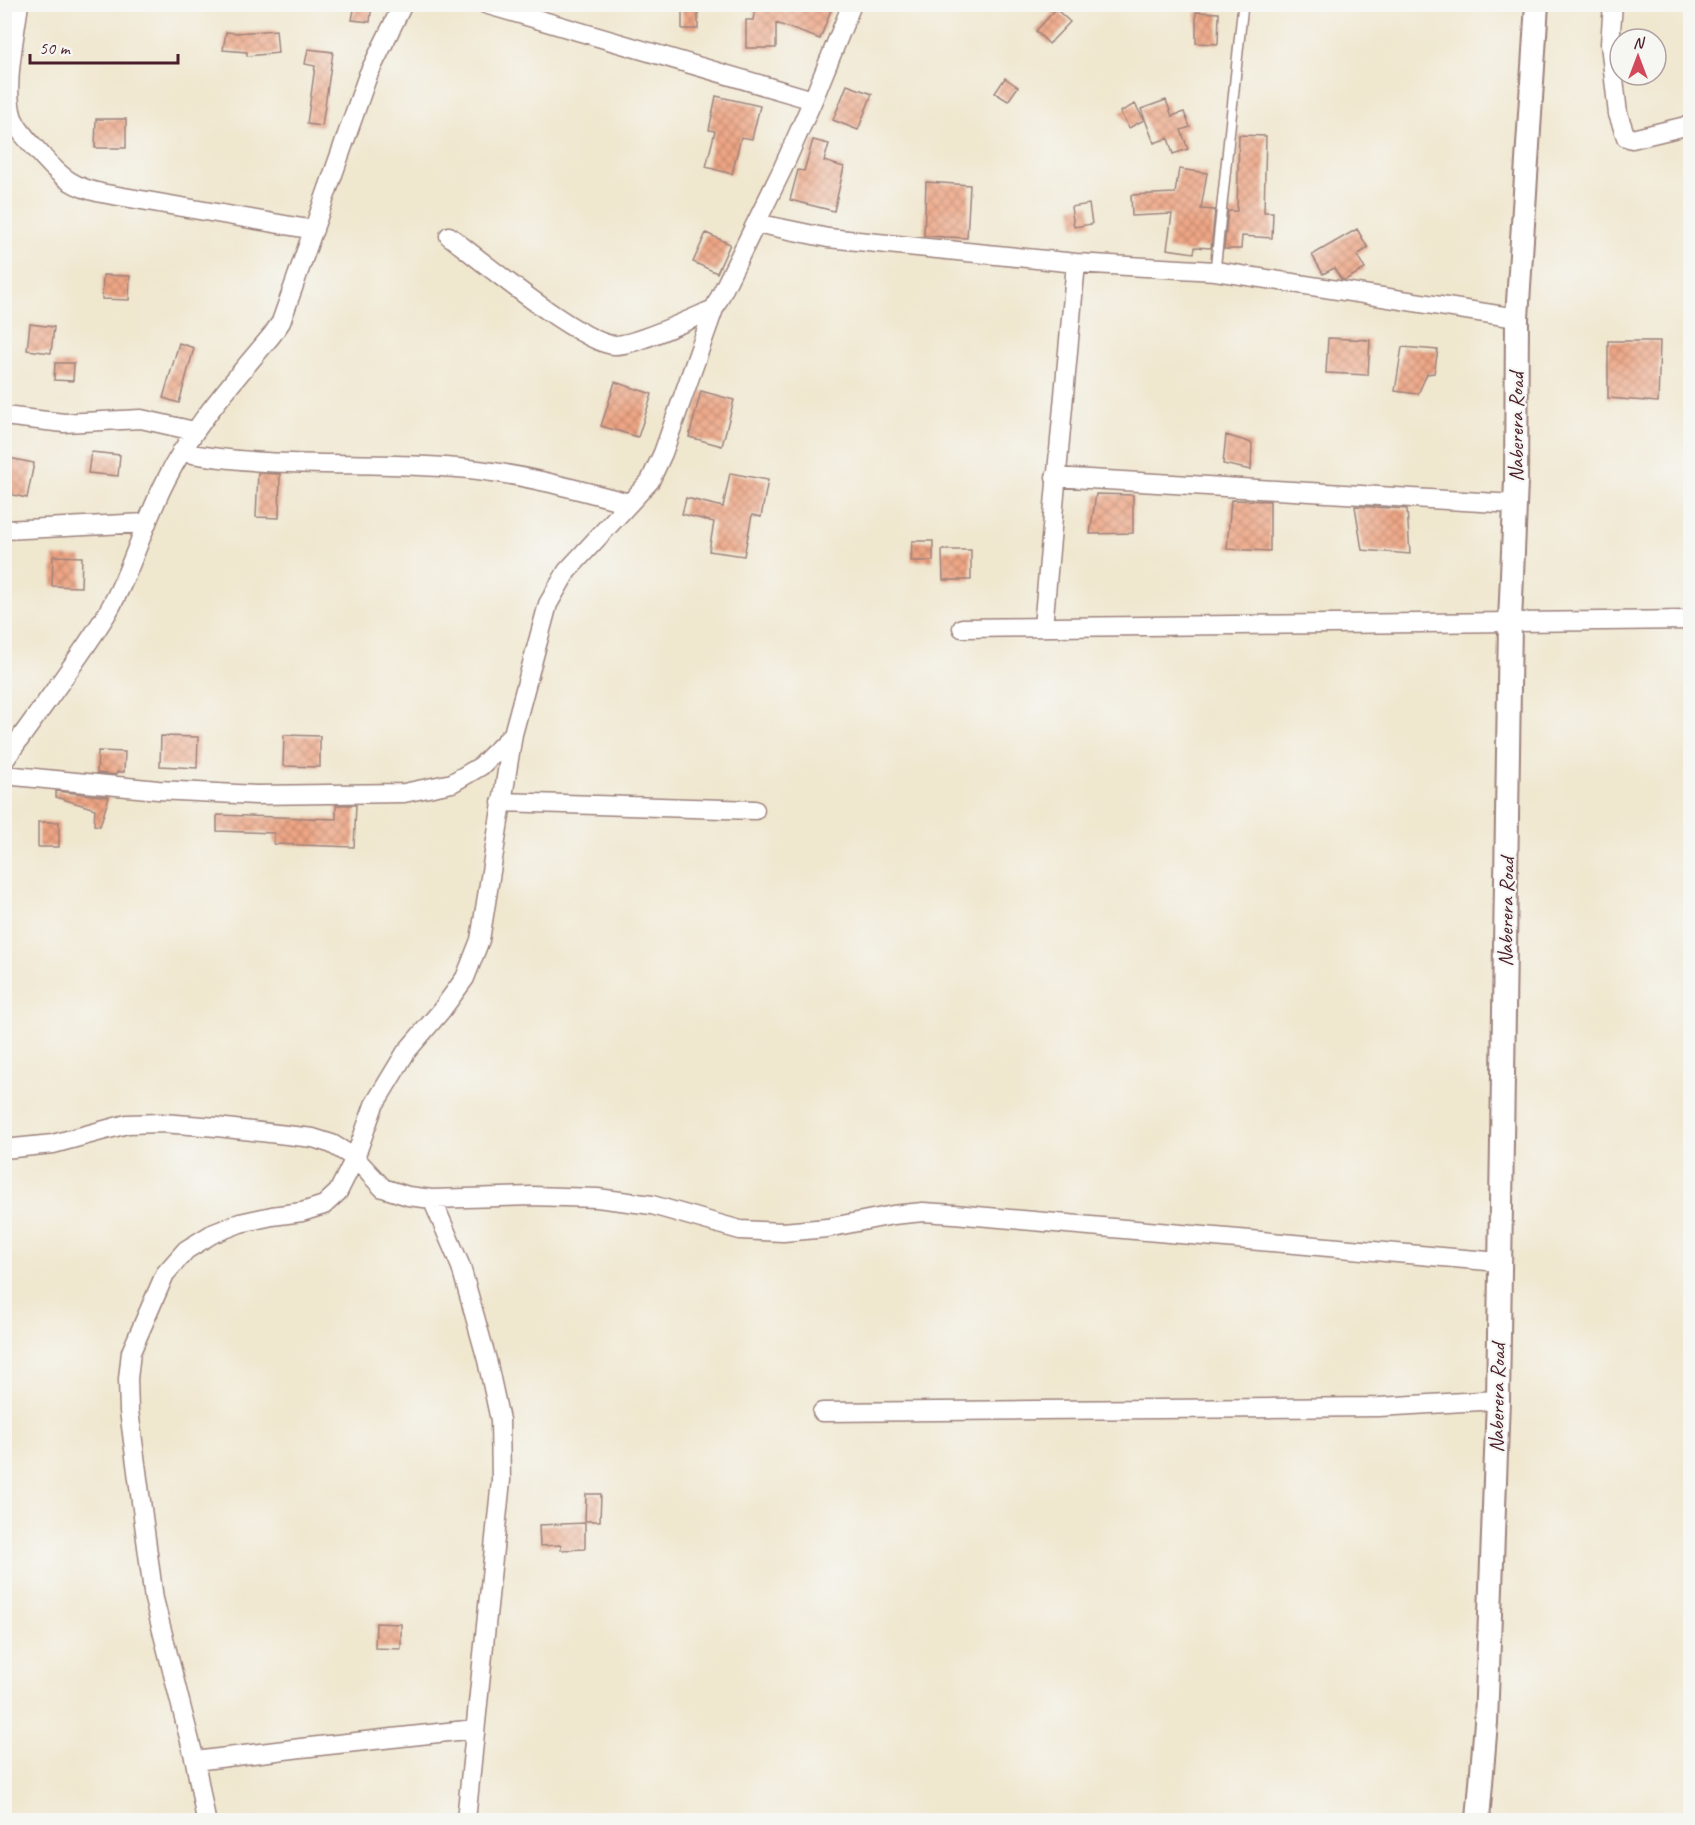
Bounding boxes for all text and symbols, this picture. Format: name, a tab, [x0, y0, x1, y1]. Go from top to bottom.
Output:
scale bar	[30, 27, 178, 65]
north arrow	[1608, 27, 1668, 87]
text: N	[1633, 33, 1646, 53]
text: 50 m	[39, 37, 72, 59]
street label: Naberera Road	[1503, 369, 1529, 482]
street label: Naberera Road	[1492, 853, 1520, 967]
street label: Naberera Road	[1483, 1339, 1511, 1453]

